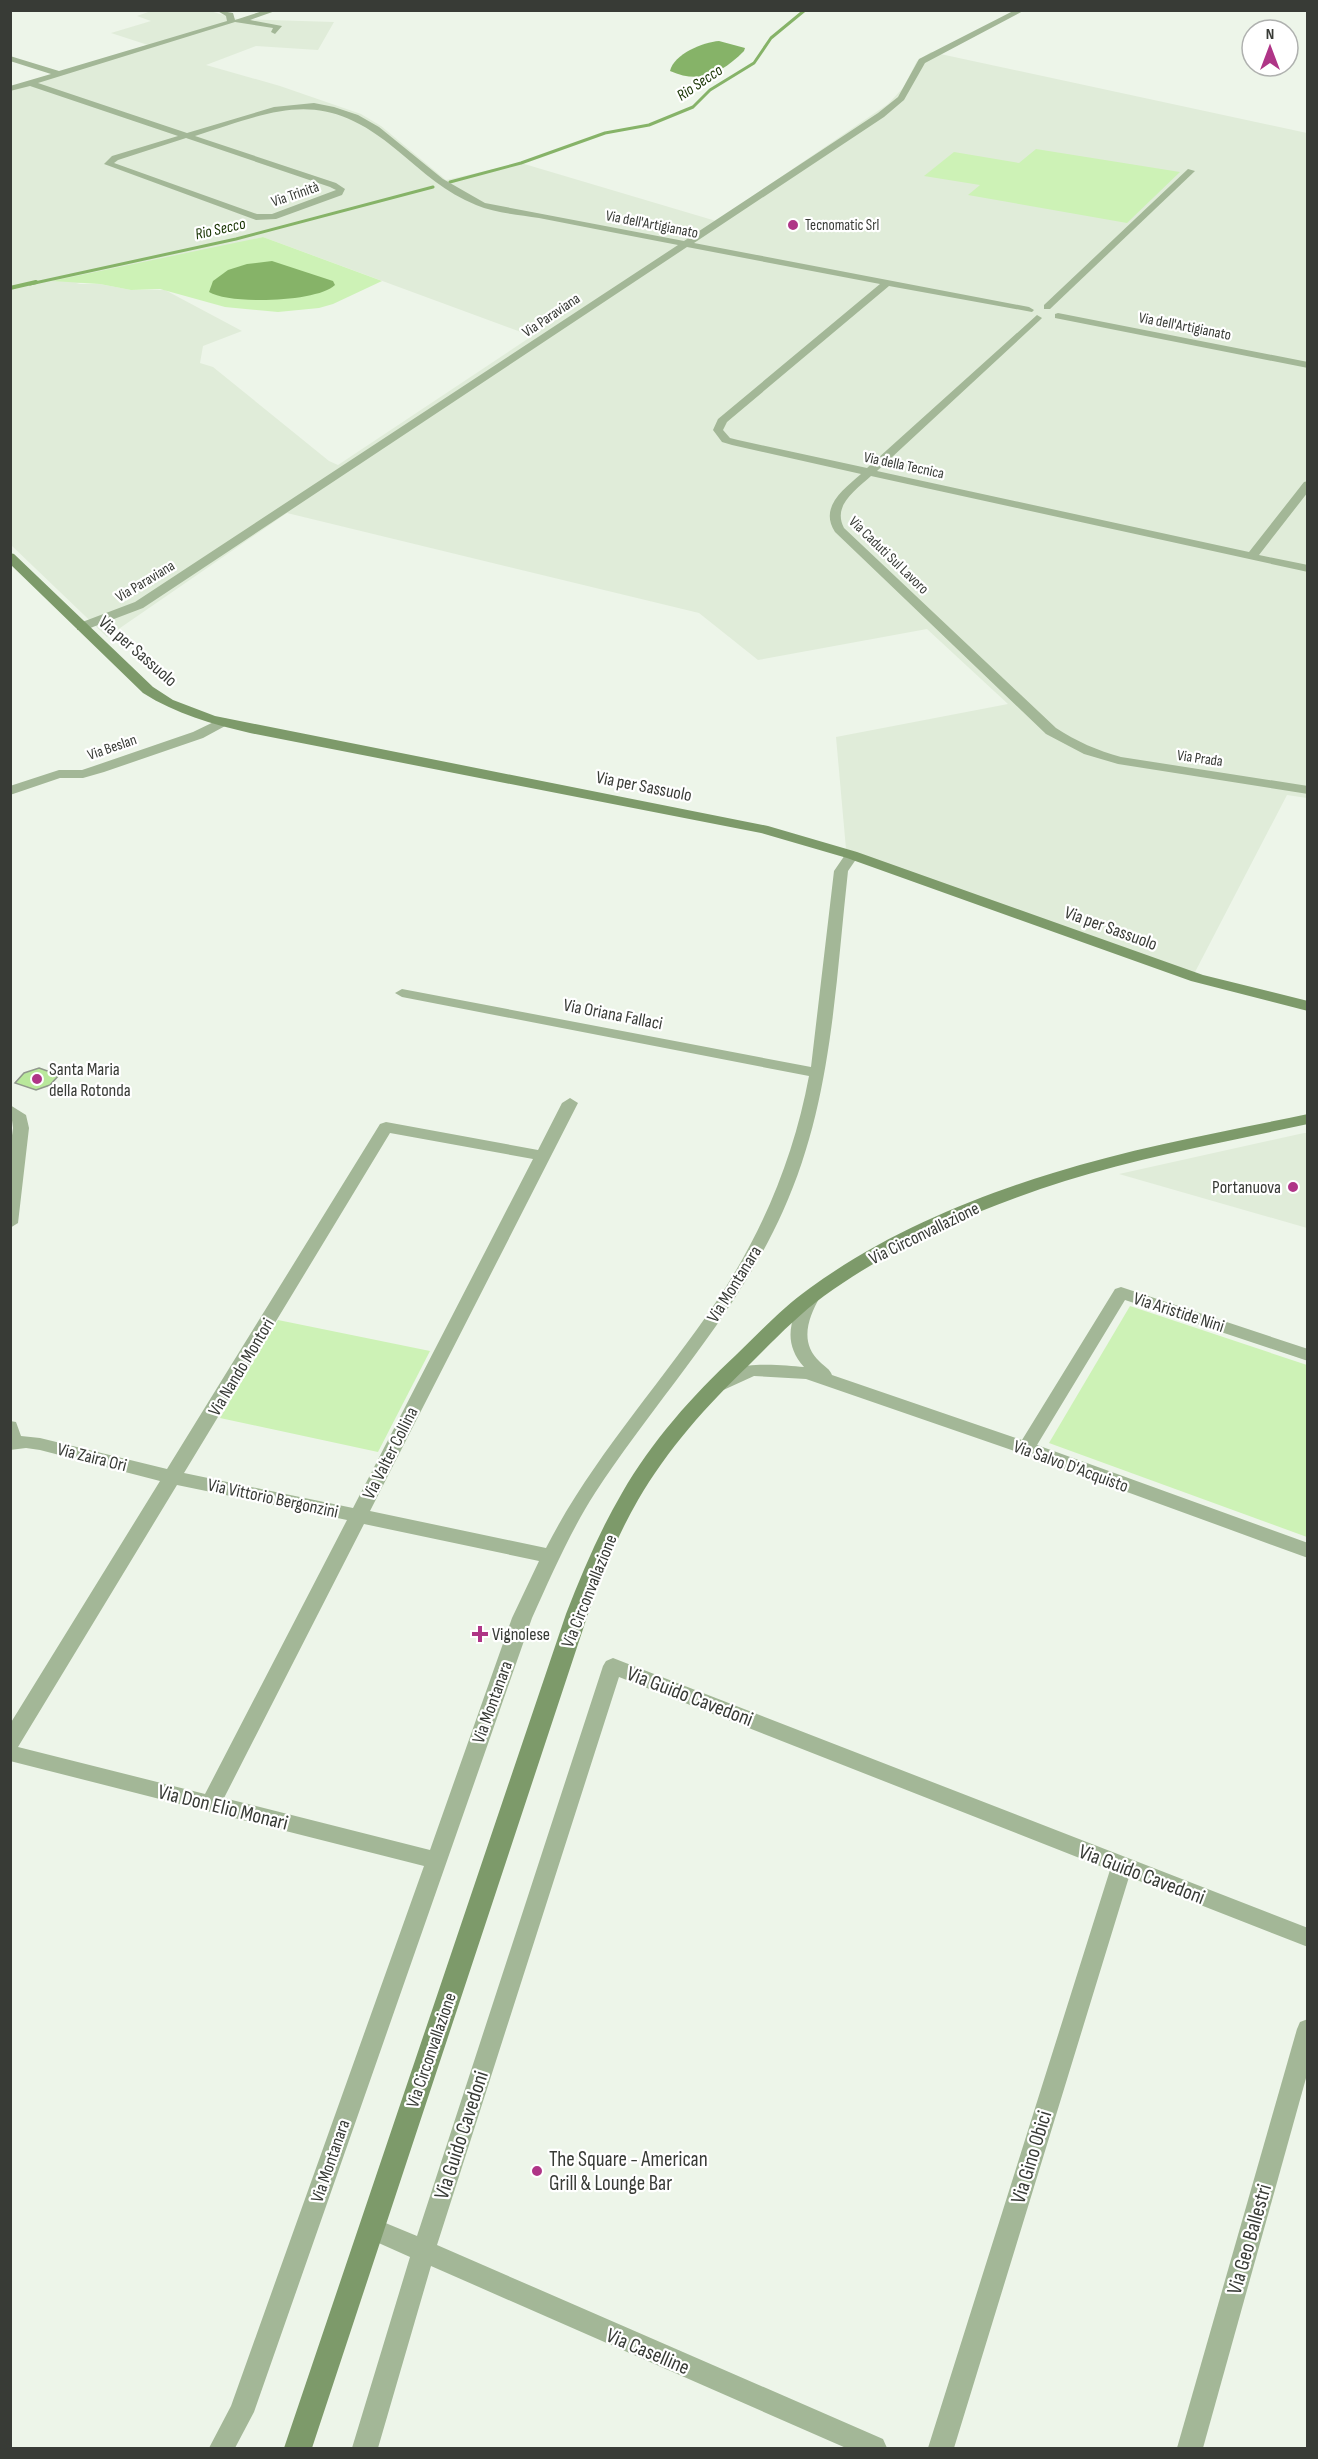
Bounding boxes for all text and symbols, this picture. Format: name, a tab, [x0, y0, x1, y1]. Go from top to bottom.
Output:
north arrow	[1240, 18, 1300, 78]
text: N	[1266, 25, 1274, 44]
water label: Rio Secco	[673, 61, 727, 105]
street label: Via Trinità	[269, 177, 322, 211]
street label: Via dell'Artigianato	[604, 206, 700, 243]
water label: Rio Secco	[193, 214, 248, 244]
place label: Tecnomatic Srl	[805, 216, 879, 235]
marker: Tecnomatic Srl	[786, 218, 800, 232]
street label: Via Paraviana	[519, 289, 584, 342]
street label: Via dell'Artigianato	[1137, 308, 1233, 345]
street label: Via della Tecnica	[862, 448, 946, 483]
street label: Via Caduti Sul Lavoro	[845, 512, 933, 598]
street label: Via Paraviana	[112, 556, 179, 607]
street label: Via per Sassuolo	[94, 612, 181, 691]
street label: Via Beslan	[85, 730, 139, 765]
street label: Via Prada	[1176, 746, 1224, 771]
street label: Via per Sassuolo	[594, 767, 694, 806]
street label: Via per Sassuolo	[1062, 902, 1160, 955]
street label: Via Oriana Fallaci	[561, 995, 664, 1034]
place label: Santa Maria della Rotonda	[49, 1059, 131, 1101]
marker: Santa Maria della Rotonda	[30, 1072, 44, 1086]
place label: Portanuova	[1212, 1177, 1281, 1198]
marker: Portanuova	[1286, 1180, 1300, 1194]
street label: Via Circonvallazione	[866, 1198, 983, 1269]
street label: Via Montanara	[703, 1242, 766, 1326]
street label: Via Aristide Nini	[1131, 1288, 1227, 1337]
street label: Via Nando Montori	[204, 1315, 279, 1420]
street label: Via Valter Collina	[358, 1404, 423, 1503]
street label: Via Salvo D'Acquisto	[1010, 1436, 1131, 1497]
street label: Via Zaira Ori	[55, 1439, 129, 1476]
street label: Via Vittorio Bergonzini	[206, 1474, 340, 1523]
street label: Via Circonvallazione	[557, 1532, 622, 1651]
place label: Vignolese	[492, 1624, 550, 1645]
marker: Vignolese	[473, 1627, 487, 1641]
street label: Via Montanara	[468, 1658, 517, 1746]
street label: Via Guido Cavedoni	[623, 1661, 757, 1732]
street label: Via Don Elio Monari	[155, 1779, 291, 1836]
street label: Via Guido Cavedoni	[1075, 1839, 1209, 1910]
street label: Via Circonvallazione	[402, 1990, 461, 2110]
street label: Via Guido Cavedoni	[429, 2068, 494, 2202]
street label: Via Gino Obici	[1006, 2108, 1057, 2206]
street label: Via Montanara	[307, 2117, 354, 2205]
place label: The Square - American Grill & Lounge Bar	[549, 2147, 708, 2196]
marker: The Square - American Grill & Lounge Bar	[530, 2164, 544, 2178]
street label: Via Geo Ballestri	[1222, 2181, 1277, 2297]
street label: Via Caselline	[602, 2323, 693, 2380]

